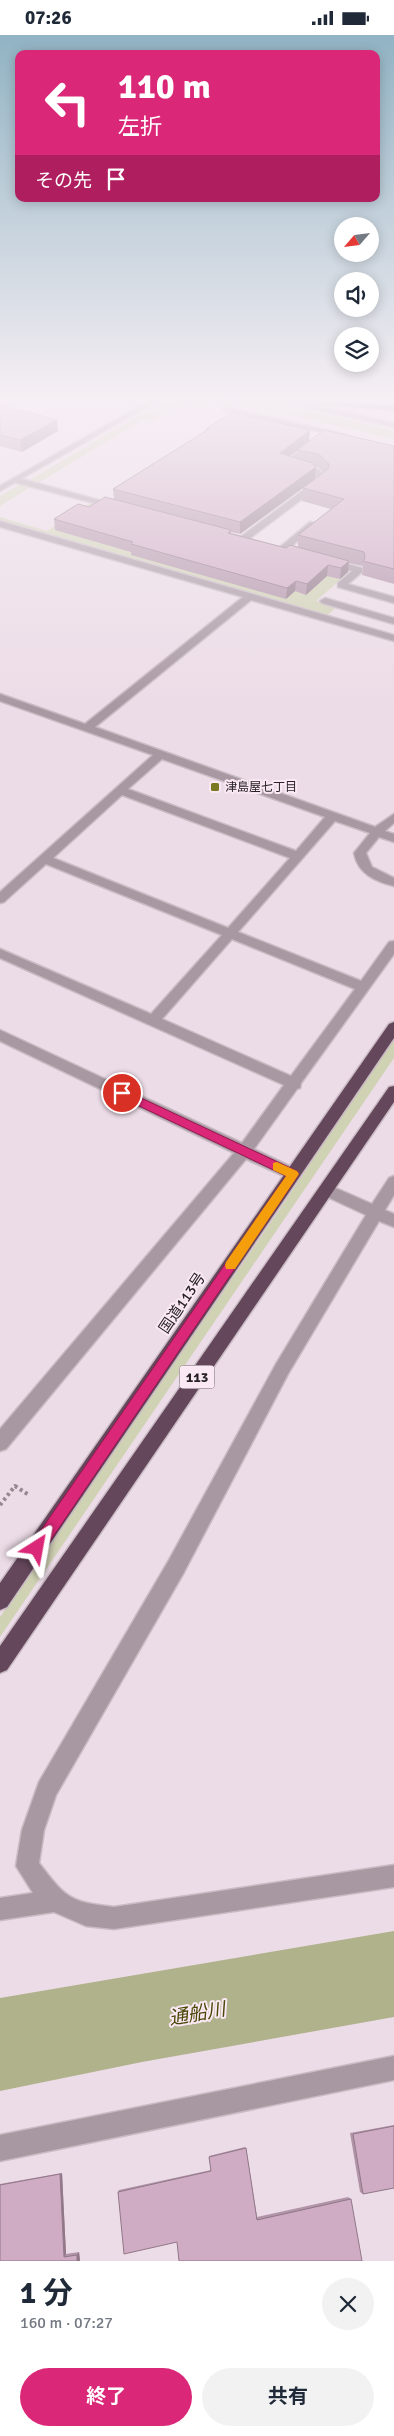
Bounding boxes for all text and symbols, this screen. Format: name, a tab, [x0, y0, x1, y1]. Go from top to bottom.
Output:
text: 07:26	[25, 6, 72, 30]
text: 110 m	[118, 65, 211, 108]
icon: left	[35, 70, 100, 135]
text: 左折	[118, 113, 162, 140]
icon: arrive	[102, 165, 130, 193]
text: その先	[35, 169, 92, 193]
north arrow	[334, 217, 379, 263]
map controls	[334, 217, 379, 372]
button: sound	[334, 272, 379, 317]
button: layers	[334, 327, 379, 372]
place label: 津島屋七丁目	[225, 780, 297, 795]
marker: 津島屋七丁目	[209, 781, 221, 793]
pin	[101, 1072, 143, 1114]
icon: arrive	[108, 1079, 136, 1107]
street label: 国道113号	[155, 1269, 209, 1337]
road number: 113	[180, 1365, 214, 1389]
position arrow	[10, 1521, 62, 1573]
water label: 通船川	[167, 1997, 229, 2031]
text: 1 分	[20, 2275, 73, 2312]
button: close	[322, 2278, 374, 2330]
text: 160 m · 07:27	[20, 2313, 113, 2333]
button: 終了	[20, 2368, 192, 2426]
button: 共有	[202, 2368, 374, 2426]

